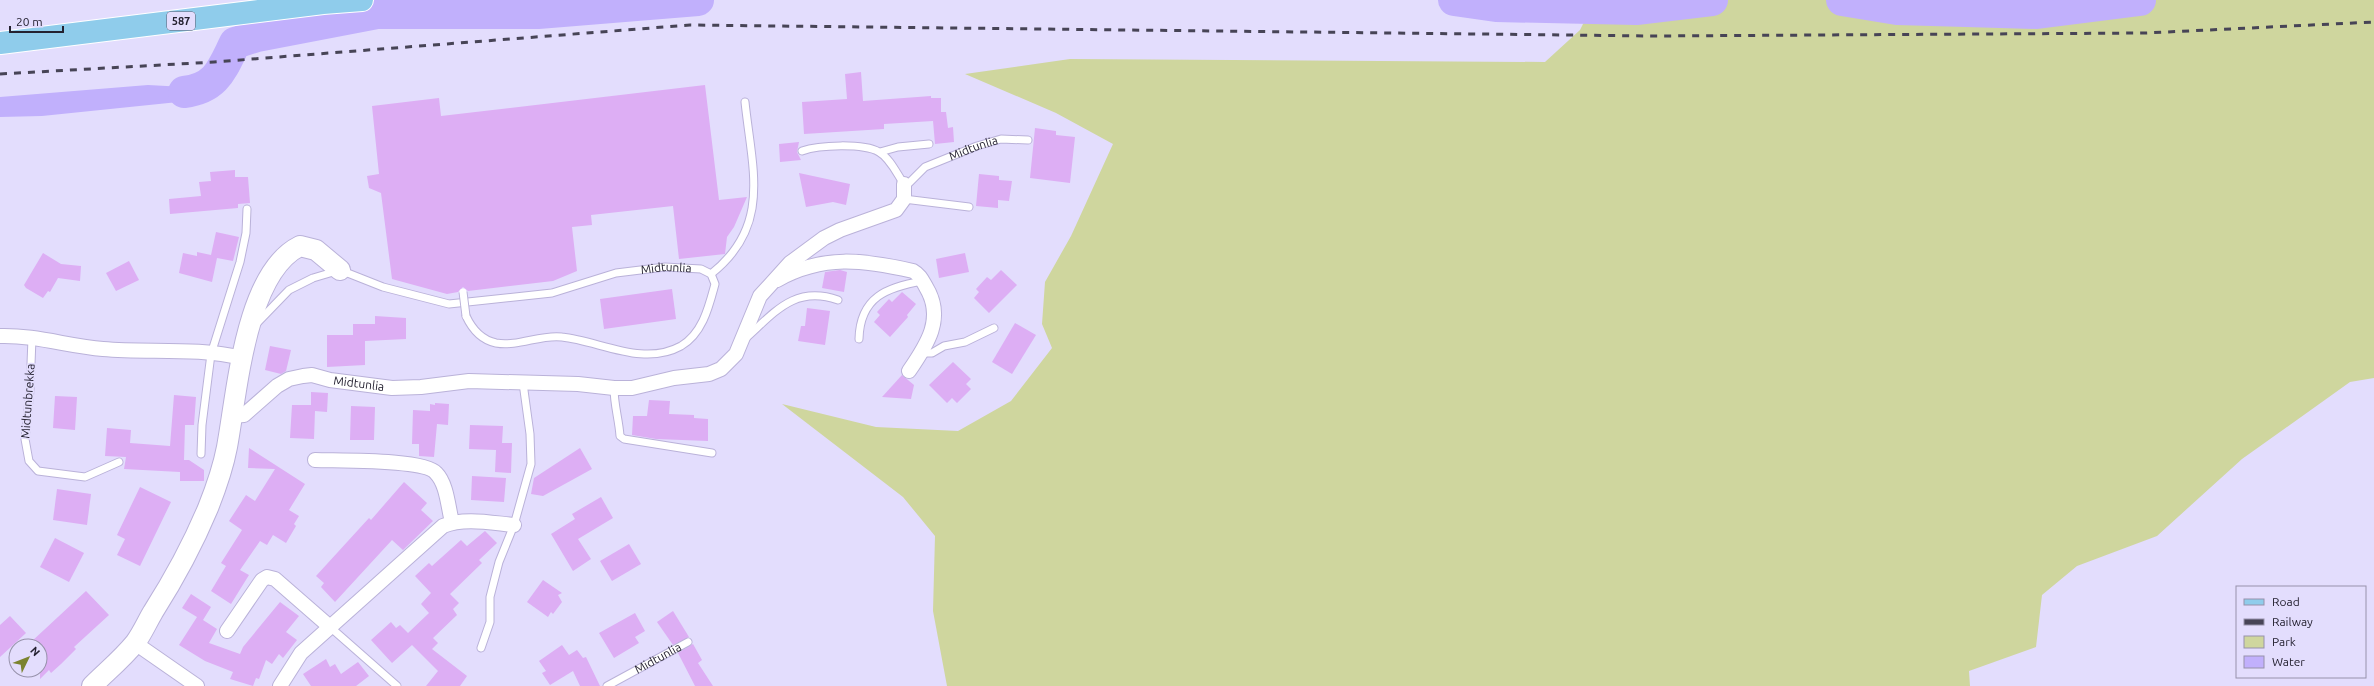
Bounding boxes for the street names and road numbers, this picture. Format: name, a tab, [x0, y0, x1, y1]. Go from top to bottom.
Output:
road number: 587	[167, 12, 195, 30]
street label: Midtunlia	[947, 133, 999, 163]
street label: Midtunlia	[640, 260, 692, 276]
street label: Midtunbrekka	[18, 363, 37, 439]
street label: Midtunlia	[333, 374, 385, 393]
street label: Midtunlia	[632, 640, 683, 676]

